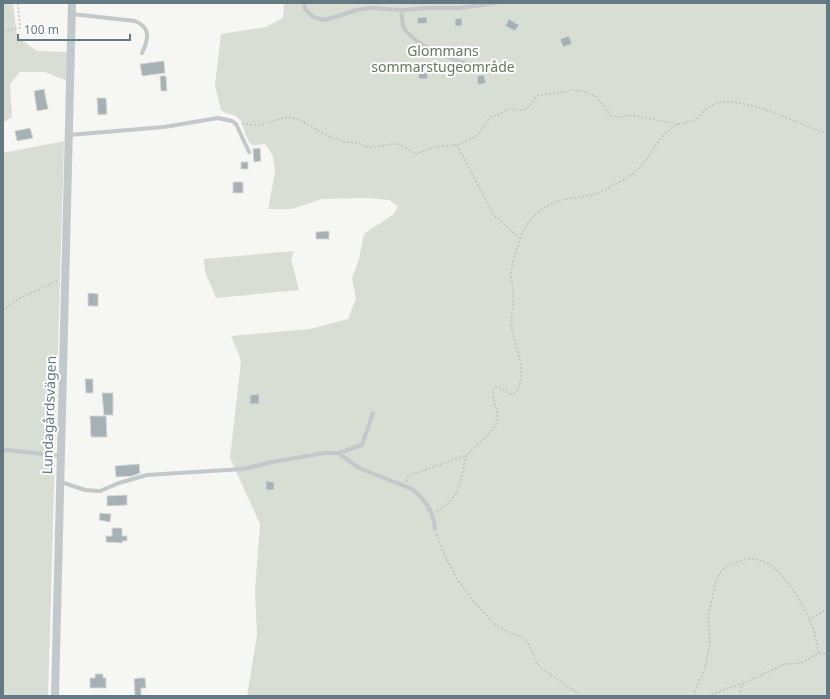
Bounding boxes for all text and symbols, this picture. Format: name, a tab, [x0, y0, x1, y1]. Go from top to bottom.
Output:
scale bar	[18, 16, 130, 42]
text: 100 m	[24, 21, 59, 38]
park label: Glommans sommarstugeområde	[371, 41, 515, 76]
street label: Lundagårdsvägen	[37, 355, 60, 475]

